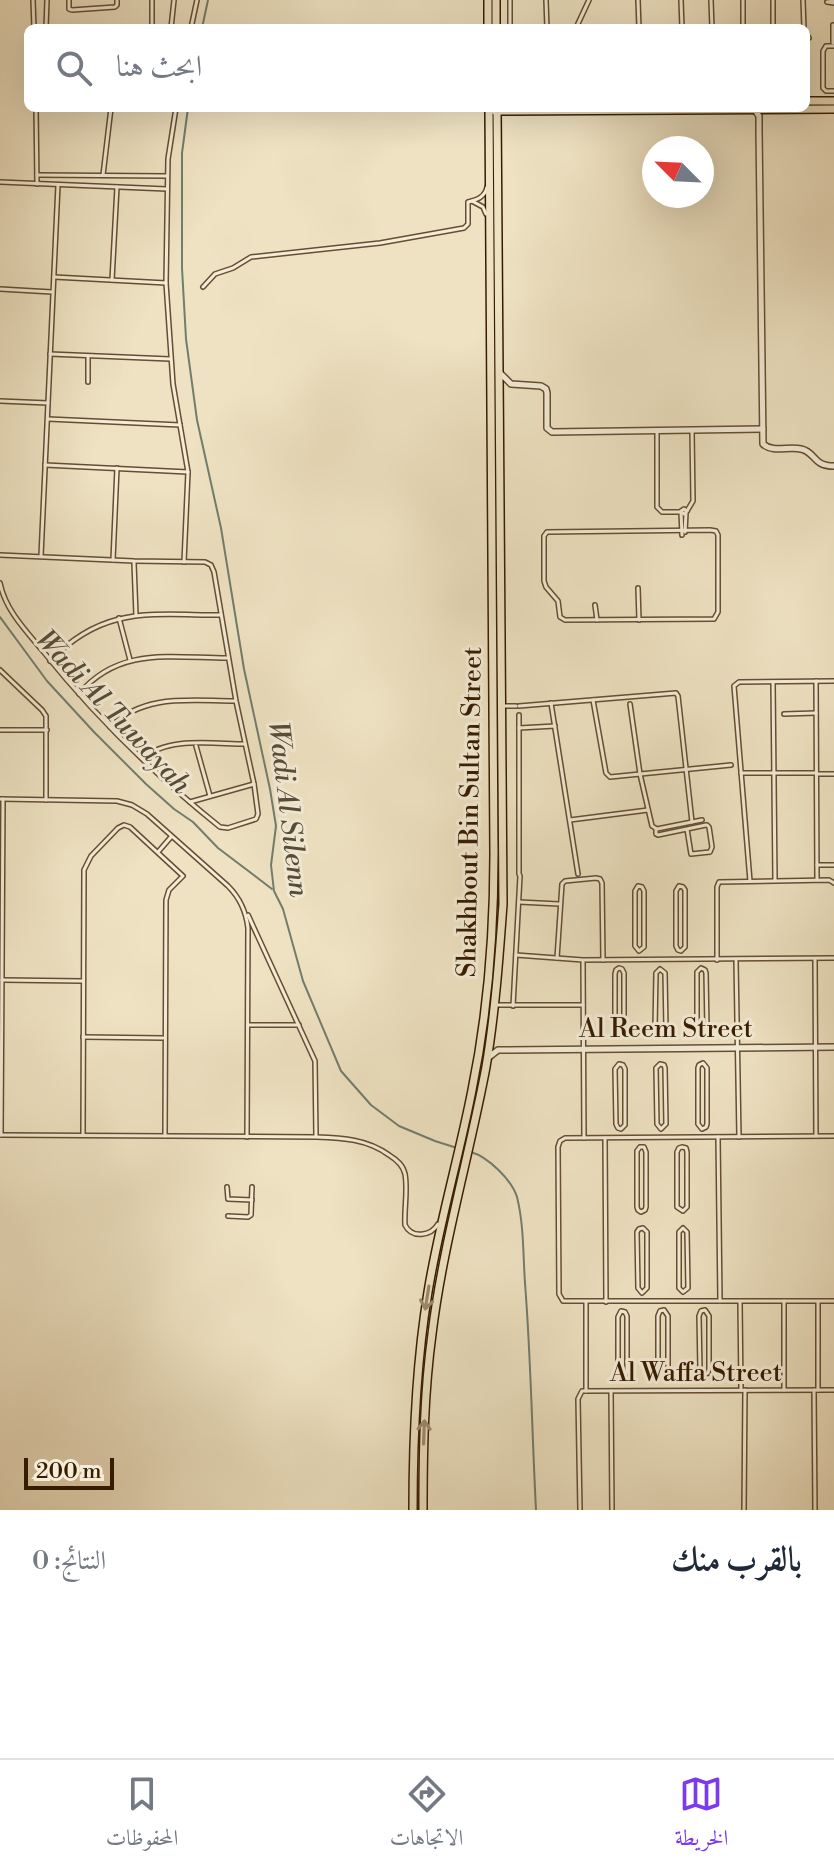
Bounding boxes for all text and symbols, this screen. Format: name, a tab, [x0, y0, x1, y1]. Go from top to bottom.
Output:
search box	[24, 24, 810, 112]
icon: search	[52, 46, 96, 90]
text: ابحث هنا	[116, 48, 202, 86]
north arrow	[642, 136, 714, 208]
water label: Wadi Al Tuwayah	[28, 622, 199, 802]
street label: Shakhbout Bin Sultan Street	[451, 646, 489, 978]
water label: Wadi Al Silenn	[260, 719, 316, 899]
street label: Al Reem Street	[578, 1013, 753, 1045]
one-way arrow	[419, 1285, 434, 1310]
street label: Al Waffa Street	[609, 1357, 782, 1389]
one-way arrow	[416, 1419, 431, 1446]
scale bar	[24, 1454, 114, 1490]
text: 200 m	[36, 1458, 102, 1485]
text: بالقرب منك	[671, 1539, 802, 1581]
text: النتائج: 0	[32, 1545, 106, 1577]
tab: المحفوظات	[106, 1772, 178, 1859]
tab: الاتجاهات	[390, 1772, 463, 1859]
tab: الخريطة	[675, 1772, 728, 1859]

